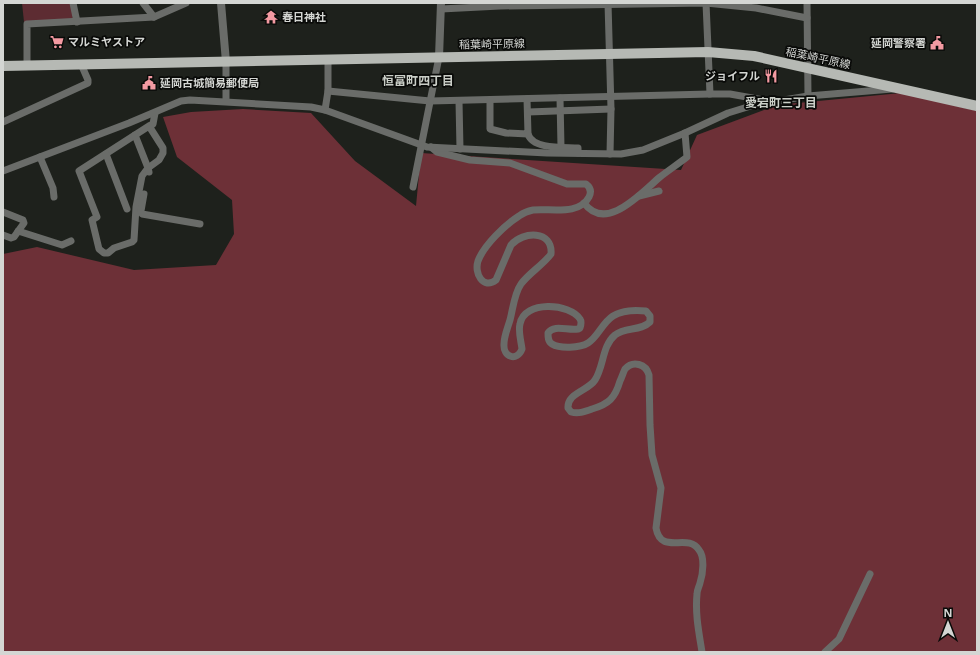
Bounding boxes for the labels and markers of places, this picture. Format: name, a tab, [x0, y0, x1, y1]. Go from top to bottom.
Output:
temple icon: 春日神社	[263, 9, 279, 25]
place label: 春日神社	[282, 9, 326, 24]
supermarket icon: マルミヤストア	[49, 34, 65, 50]
place label: マルミヤストア	[68, 34, 145, 49]
place label: 延岡警察署	[871, 35, 926, 50]
public building icon: 延岡警察署	[929, 35, 945, 51]
place label: ジョイフル	[705, 68, 760, 83]
restaurant icon: ジョイフル	[763, 68, 779, 84]
public building icon: 延岡古城簡易郵便局	[141, 75, 157, 91]
place label: 延岡古城簡易郵便局	[160, 75, 259, 90]

